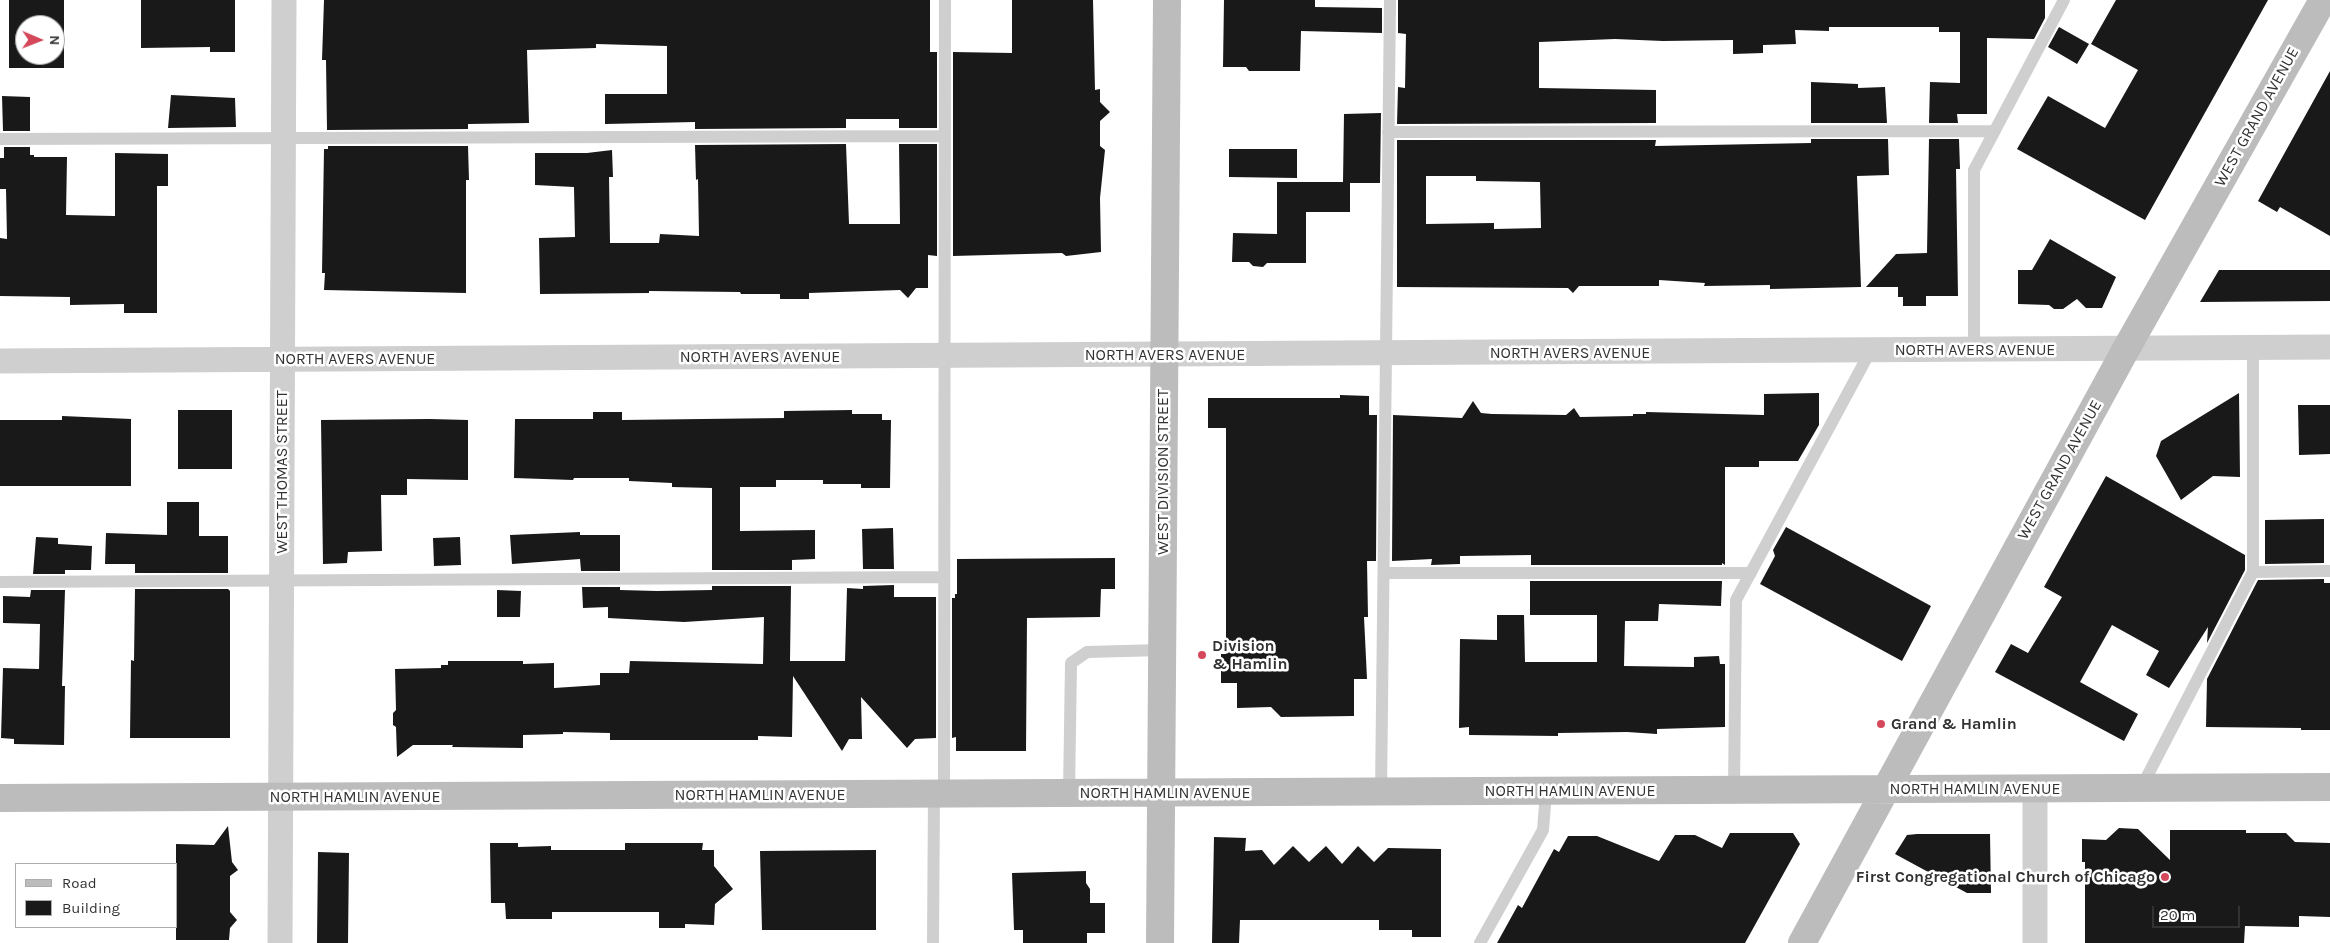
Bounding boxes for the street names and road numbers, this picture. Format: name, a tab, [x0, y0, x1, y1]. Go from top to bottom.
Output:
street label: WEST GRAND AVENUE	[2211, 44, 2303, 190]
street label: NORTH AVERS AVENUE	[1895, 340, 2055, 360]
street label: NORTH AVERS AVENUE	[1490, 343, 1650, 363]
street label: NORTH AVERS AVENUE	[1085, 345, 1245, 365]
street label: NORTH AVERS AVENUE	[680, 347, 840, 367]
street label: NORTH AVERS AVENUE	[275, 349, 435, 369]
street label: WEST DIVISION STREET	[1153, 389, 1173, 555]
street label: WEST THOMAS STREET	[272, 390, 292, 554]
street label: WEST GRAND AVENUE	[2014, 397, 2106, 543]
street label: NORTH HAMLIN AVENUE	[1890, 779, 2060, 799]
street label: NORTH HAMLIN AVENUE	[1485, 781, 1655, 801]
street label: NORTH HAMLIN AVENUE	[1080, 783, 1250, 803]
street label: NORTH HAMLIN AVENUE	[675, 785, 845, 805]
street label: NORTH HAMLIN AVENUE	[270, 787, 440, 807]

